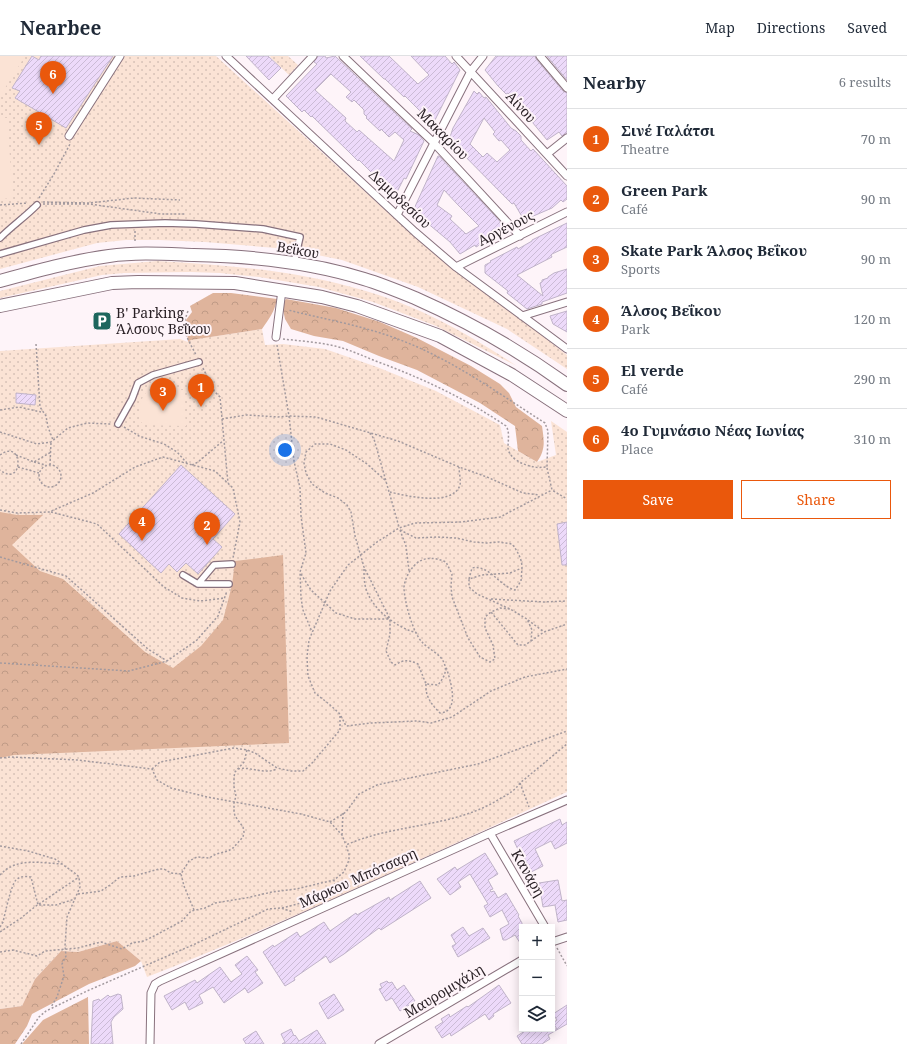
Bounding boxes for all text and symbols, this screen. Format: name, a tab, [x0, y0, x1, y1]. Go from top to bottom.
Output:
text: Nearbee	[20, 15, 101, 41]
text: Map	[705, 18, 735, 37]
text: Directions	[757, 18, 825, 37]
text: Saved	[847, 18, 887, 37]
pin: 6	[40, 61, 66, 94]
text: Nearby	[583, 71, 646, 94]
text: 6 results	[839, 73, 891, 91]
street label: Αίνου	[502, 87, 541, 126]
street label: Μακαρίου	[413, 104, 473, 164]
pin: 5	[26, 112, 52, 145]
text: Σινέ Γαλάτσι	[621, 120, 715, 140]
text: 1	[592, 130, 600, 148]
text: 70 m	[861, 130, 891, 148]
text: Theatre	[621, 140, 669, 158]
street label: Δεμιρδεσίου	[365, 165, 436, 232]
text: Green Park	[621, 180, 707, 200]
text: 2	[592, 190, 600, 208]
text: 90 m	[861, 190, 891, 208]
text: Café	[621, 200, 648, 218]
street label: Αργένους	[474, 205, 538, 250]
street label: Βεΐκου	[275, 236, 321, 263]
text: Skate Park Άλσος Βεΐκου	[621, 240, 807, 260]
text: 3	[592, 250, 600, 268]
text: 90 m	[861, 250, 891, 268]
text: Sports	[621, 260, 660, 278]
text: Άλσος Βεΐκου	[621, 300, 721, 320]
place label: Β' Parking Άλσους Βεΐκου	[116, 303, 211, 338]
parking icon: Β' Parking Άλσους Βεΐκου	[91, 310, 113, 332]
text: 4	[592, 310, 600, 328]
text: 120 m	[854, 310, 891, 328]
text: Park	[621, 320, 650, 338]
text: El verde	[621, 360, 684, 380]
text: 5	[592, 370, 600, 388]
text: 290 m	[854, 370, 891, 388]
pin: 1	[188, 374, 214, 407]
pin: 3	[150, 378, 176, 411]
text: Café	[621, 380, 648, 398]
text: 4ο Γυμνάσιο Νέας Ιωνίας	[621, 420, 805, 440]
text: 6	[592, 430, 600, 448]
text: 310 m	[854, 430, 891, 448]
your location	[275, 440, 295, 460]
text: Place	[621, 440, 654, 458]
button: Save	[583, 480, 733, 519]
button: Share	[741, 480, 891, 519]
pin: 4	[129, 508, 155, 541]
pin: 2	[194, 512, 220, 545]
street label: Μάρκου Μπότσαρη	[296, 843, 420, 912]
street label: Κανάρη	[507, 846, 550, 900]
map controls	[519, 924, 555, 1032]
button: +	[519, 924, 555, 960]
street label: Μαυρομιχάλη	[400, 959, 487, 1022]
button: −	[519, 960, 555, 996]
button: layers	[519, 996, 555, 1032]

